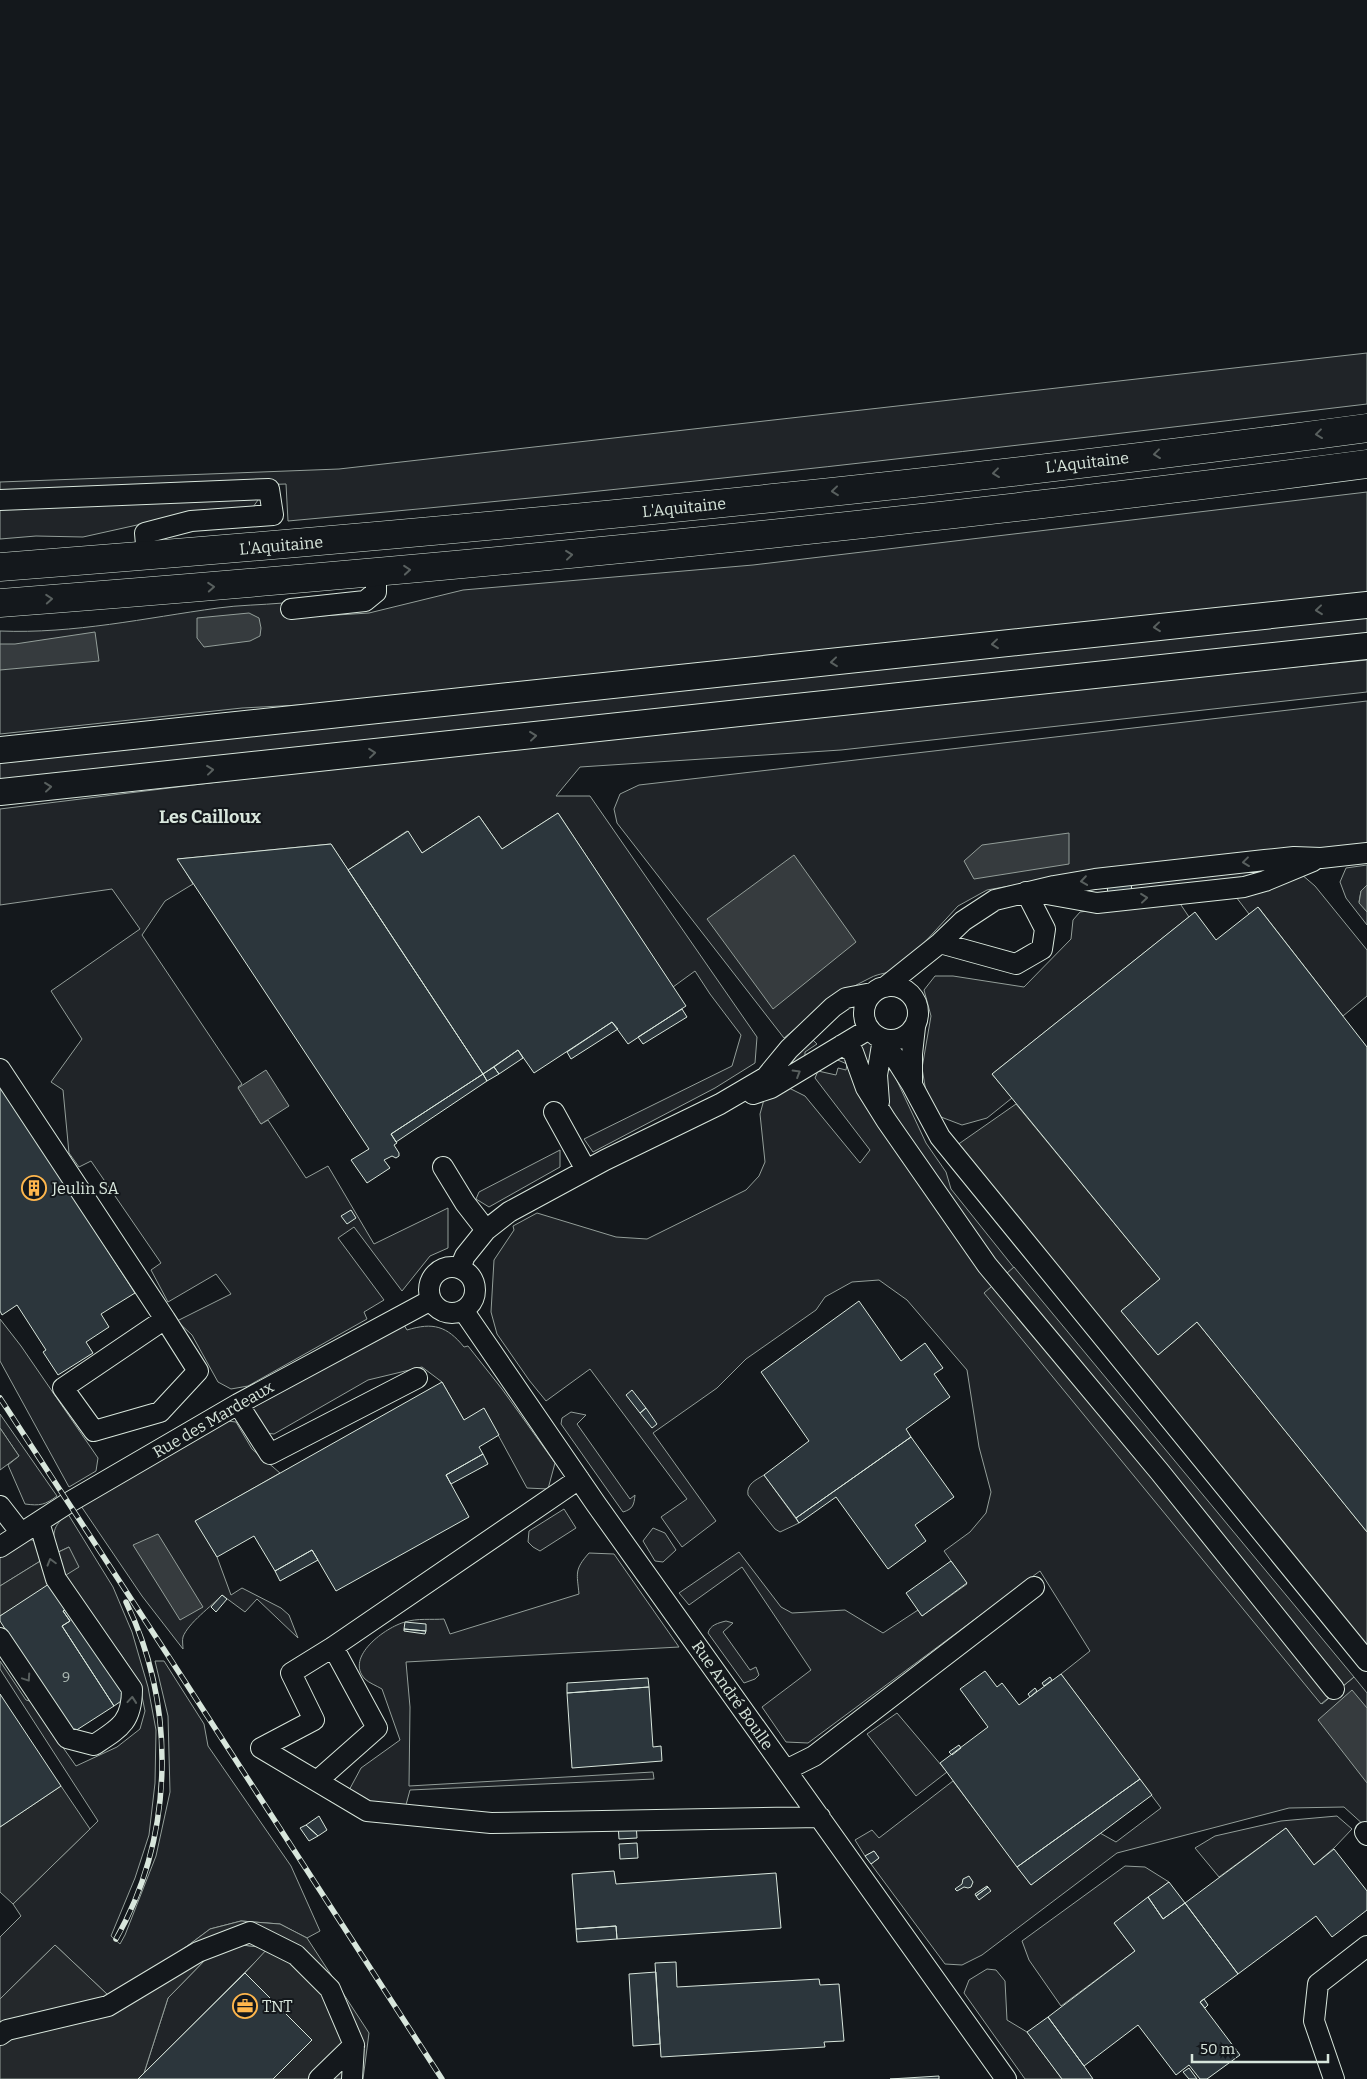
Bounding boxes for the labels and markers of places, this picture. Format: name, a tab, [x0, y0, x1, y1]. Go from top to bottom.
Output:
building icon: Jeulin SA	[21, 1175, 47, 1201]
place label: Jeulin SA	[51, 1179, 119, 1198]
office icon: TNT	[232, 1993, 258, 2019]
place label: TNT	[262, 1997, 293, 2016]

